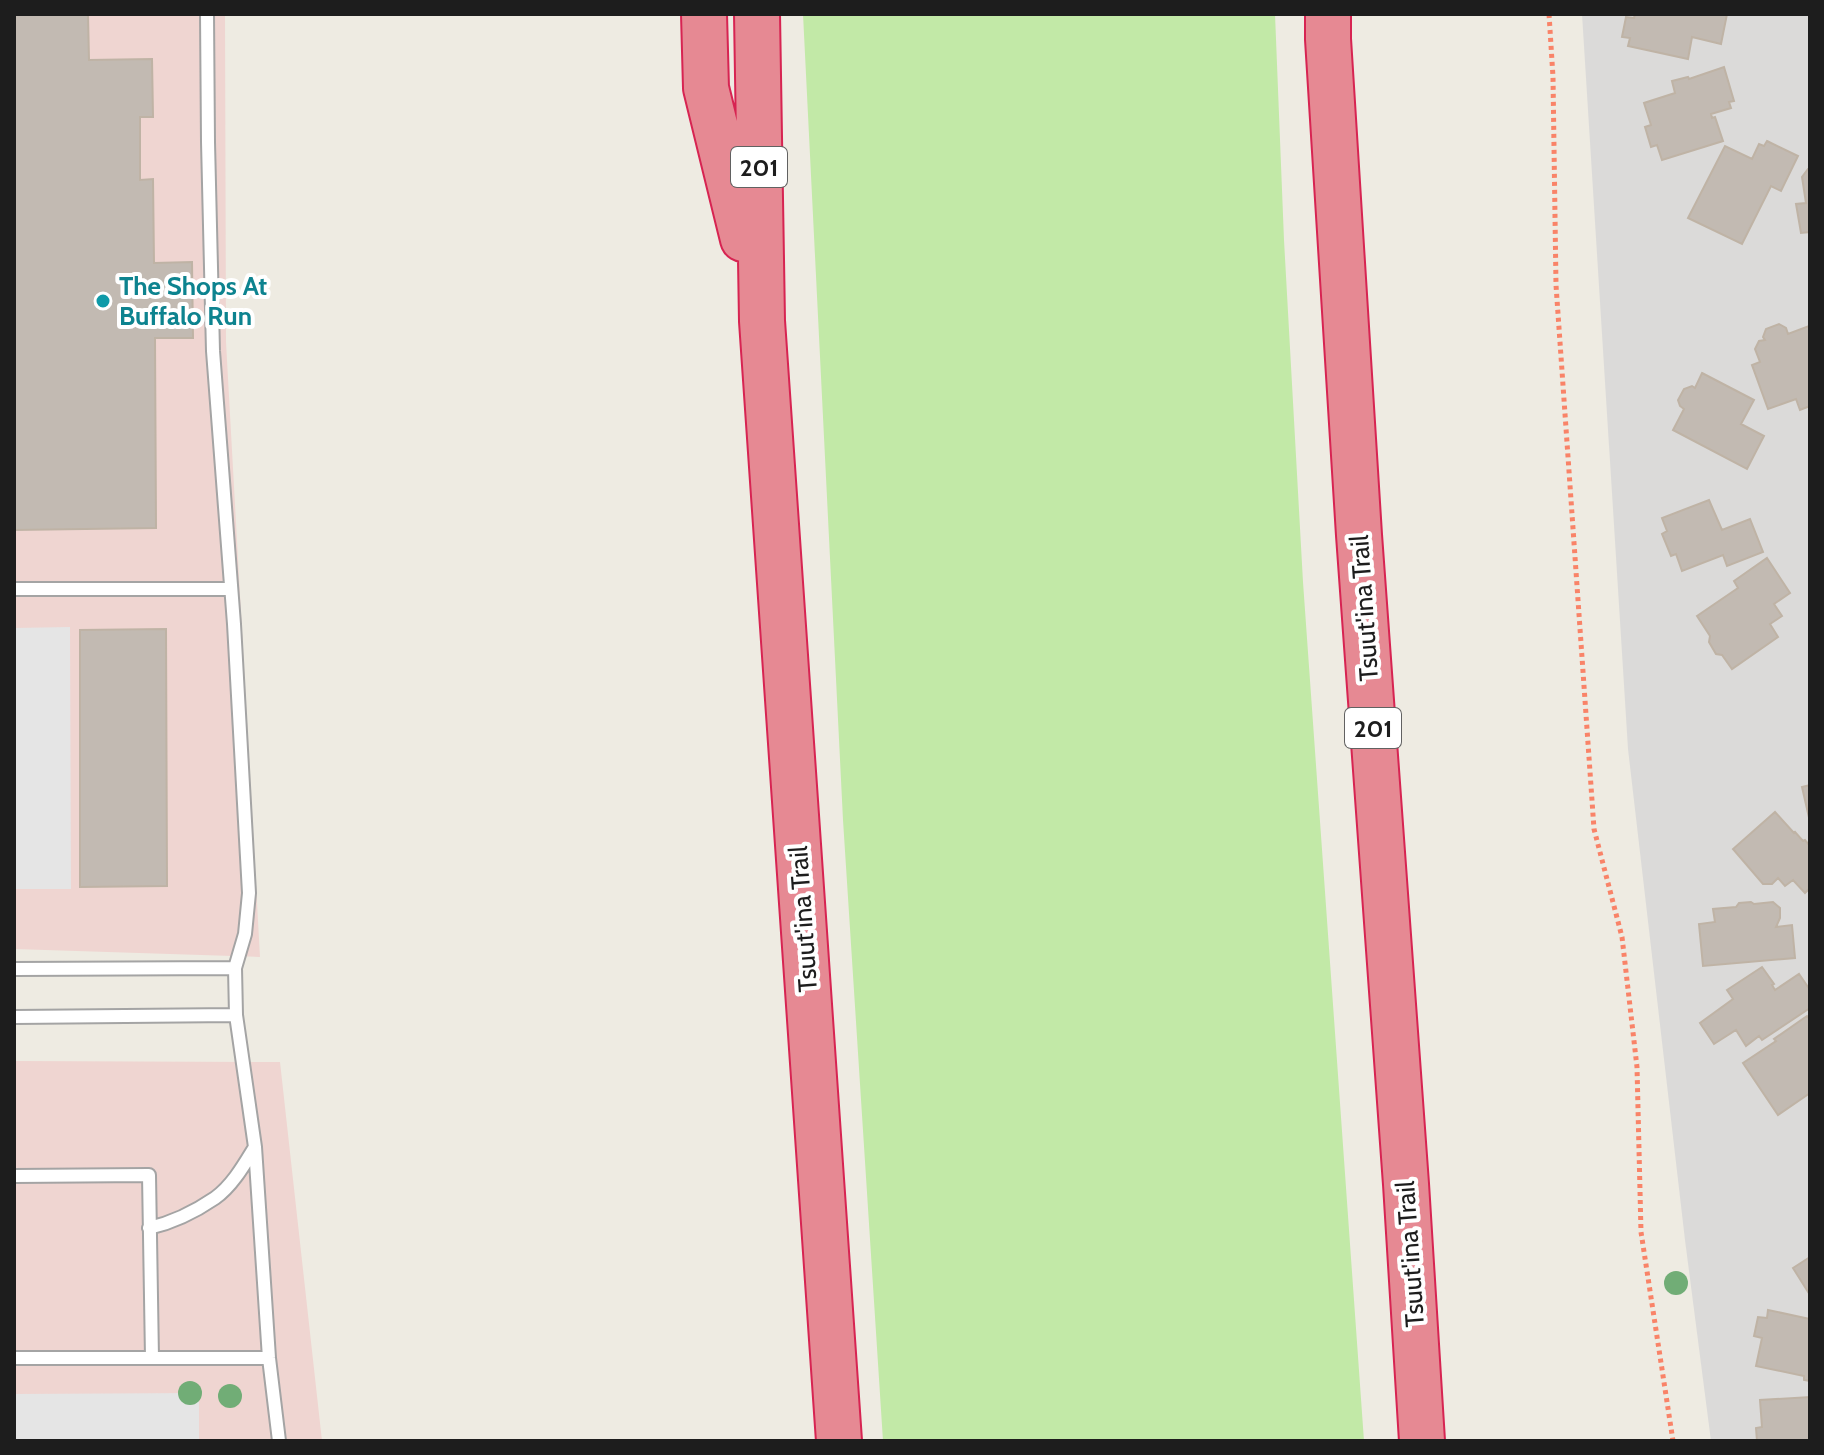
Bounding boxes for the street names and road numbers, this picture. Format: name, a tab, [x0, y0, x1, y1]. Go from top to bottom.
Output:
road number: 201	[731, 147, 787, 187]
street label: Tsuut'ina Trail	[1343, 534, 1385, 682]
road number: 201	[1345, 708, 1401, 748]
street label: Tsuut'ina Trail	[782, 845, 824, 993]
street label: Tsuut'ina Trail	[1389, 1180, 1431, 1328]

